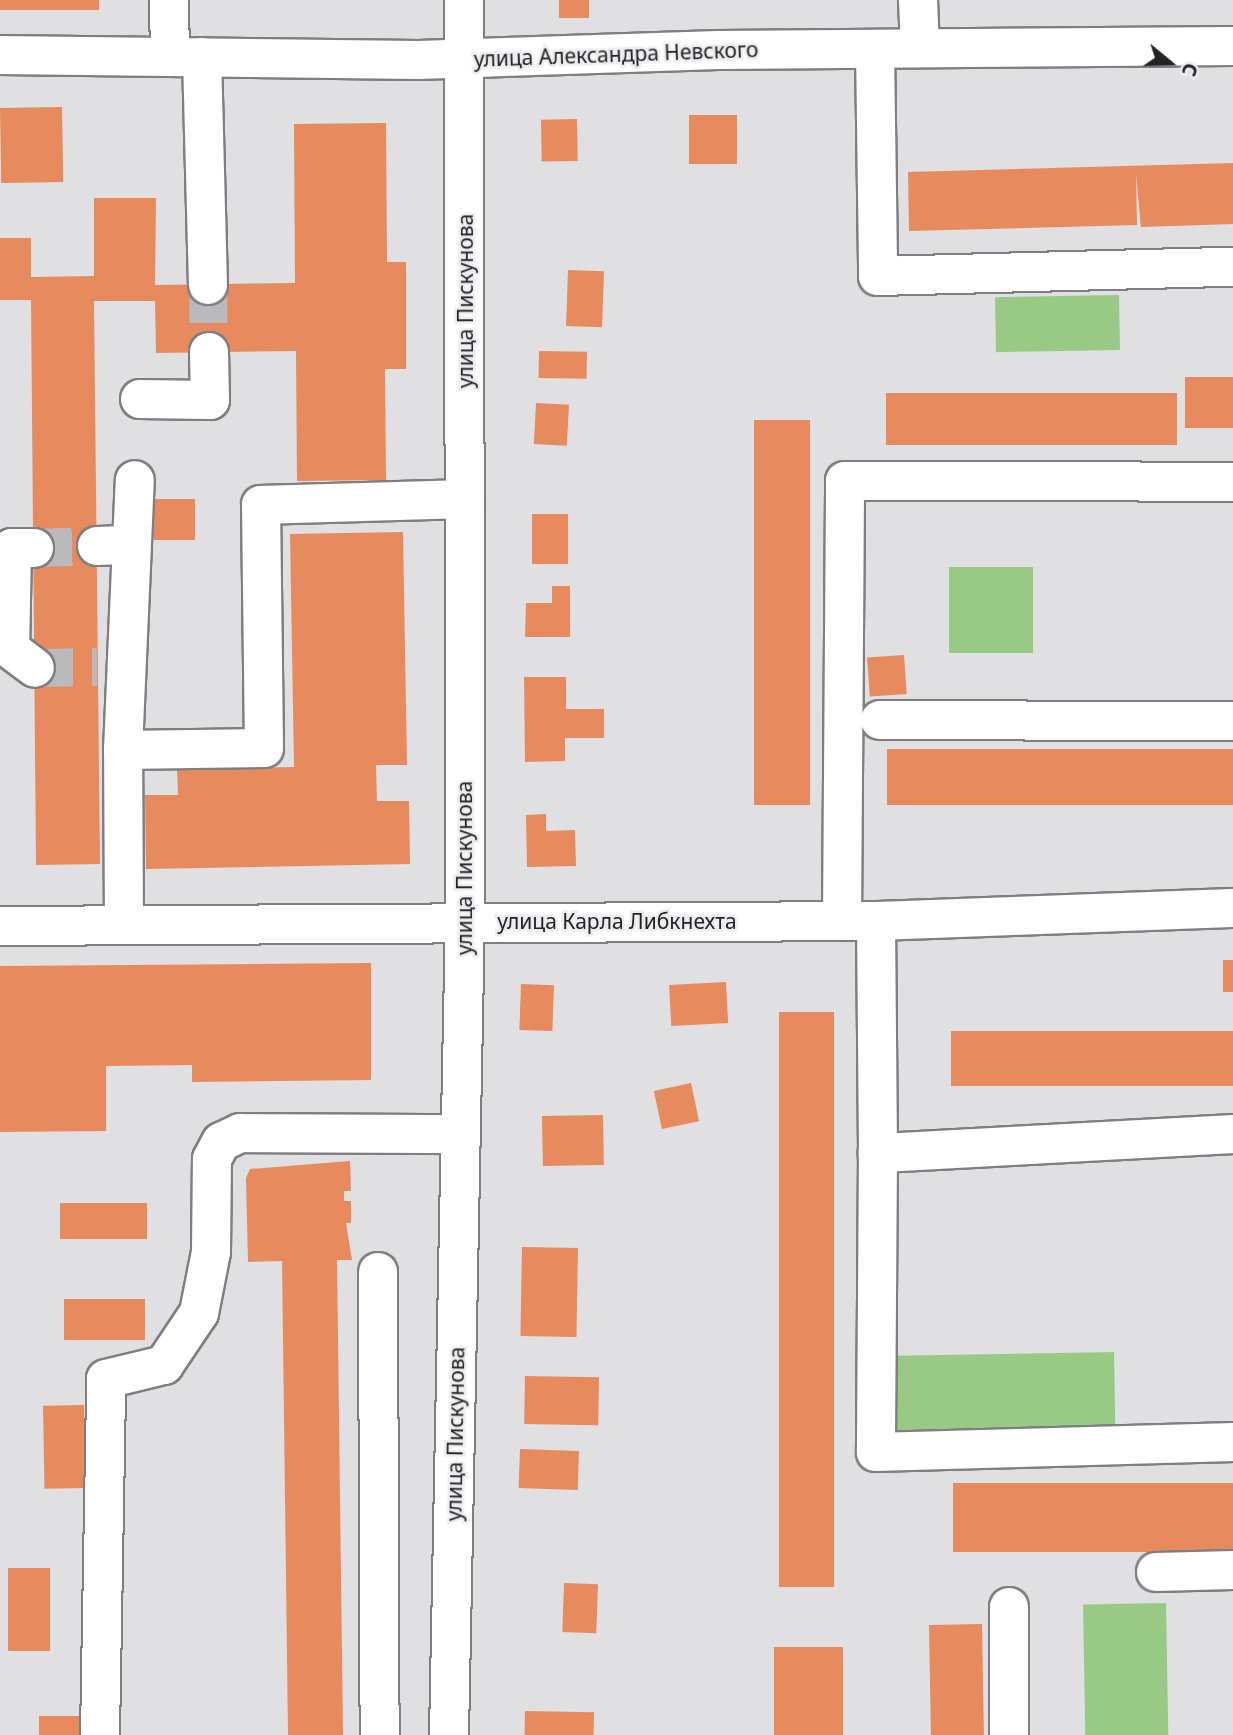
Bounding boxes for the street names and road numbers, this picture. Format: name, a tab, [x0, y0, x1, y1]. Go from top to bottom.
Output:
street label: улица Александра Невского	[473, 36, 759, 72]
street label: улица Пискунова	[452, 214, 478, 388]
street label: улица Пискунова	[451, 781, 477, 955]
street label: улица Карла Либкнехта	[497, 908, 737, 934]
street label: улица Пискунова	[441, 1347, 469, 1521]

